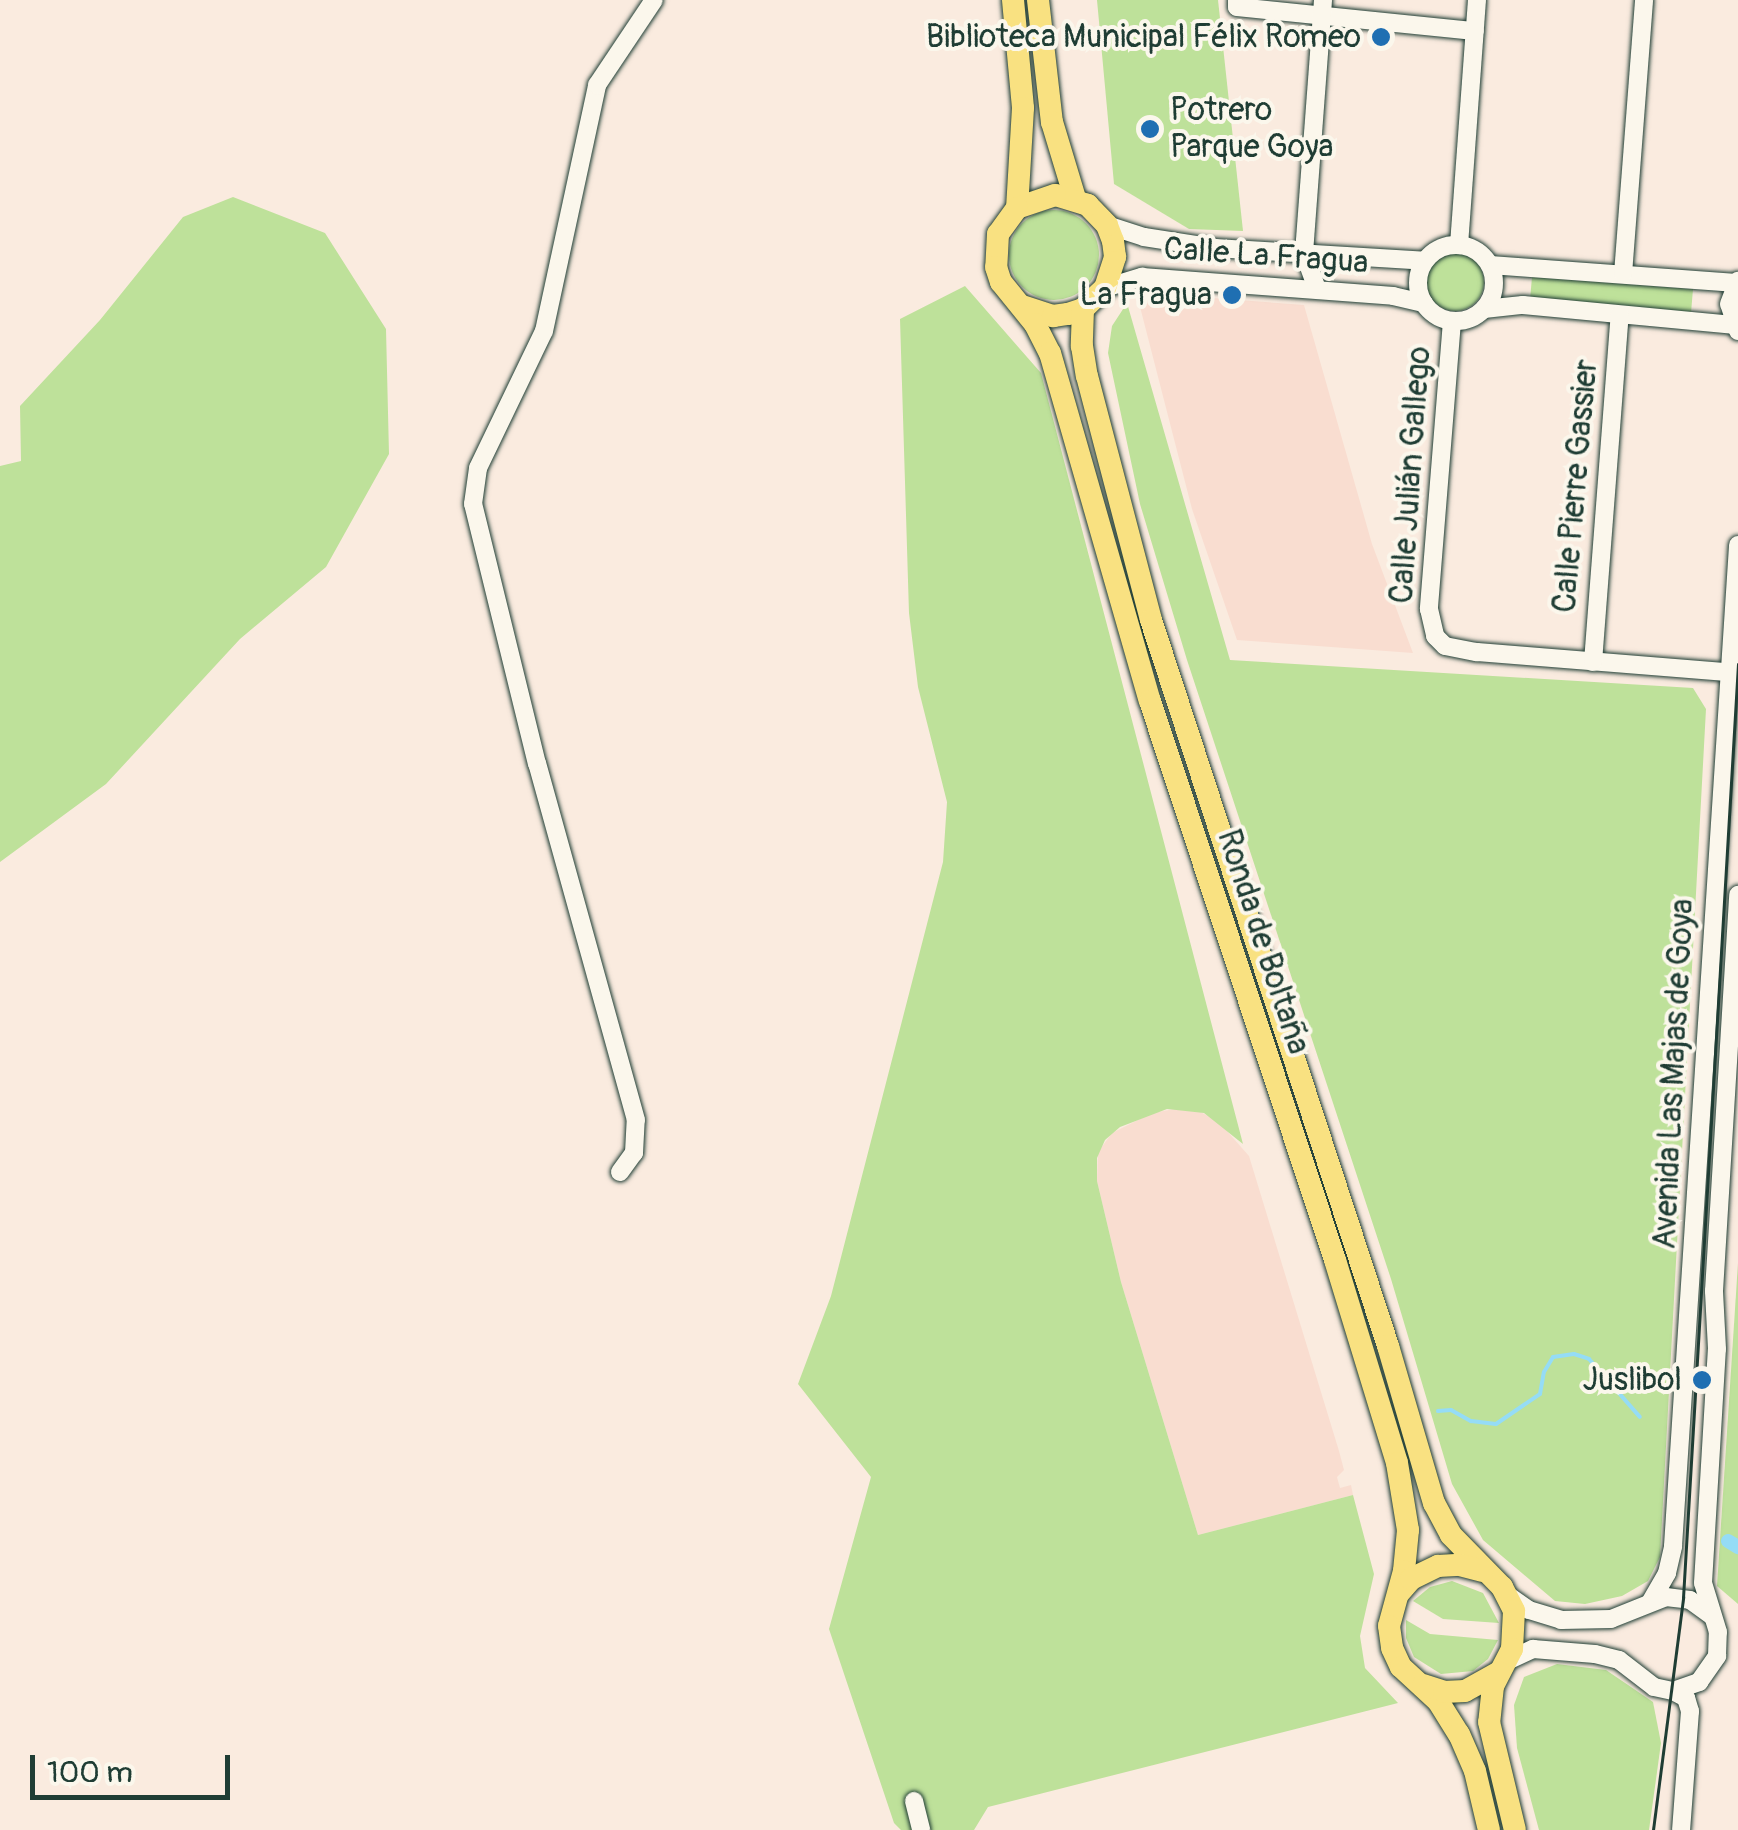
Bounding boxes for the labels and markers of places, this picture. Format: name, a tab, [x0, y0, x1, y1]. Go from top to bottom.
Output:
place label: Biblioteca Municipal Félix Romeo	[926, 18, 1361, 56]
marker: Biblioteca Municipal Félix Romeo	[1370, 26, 1392, 48]
place label: Potrero Parque Goya	[1170, 92, 1333, 167]
marker: Potrero Parque Goya	[1139, 118, 1161, 140]
place label: La Fragua	[1079, 276, 1212, 314]
marker: La Fragua	[1221, 284, 1243, 306]
place label: Juslibol	[1582, 1361, 1682, 1399]
marker: Juslibol	[1691, 1369, 1713, 1391]

